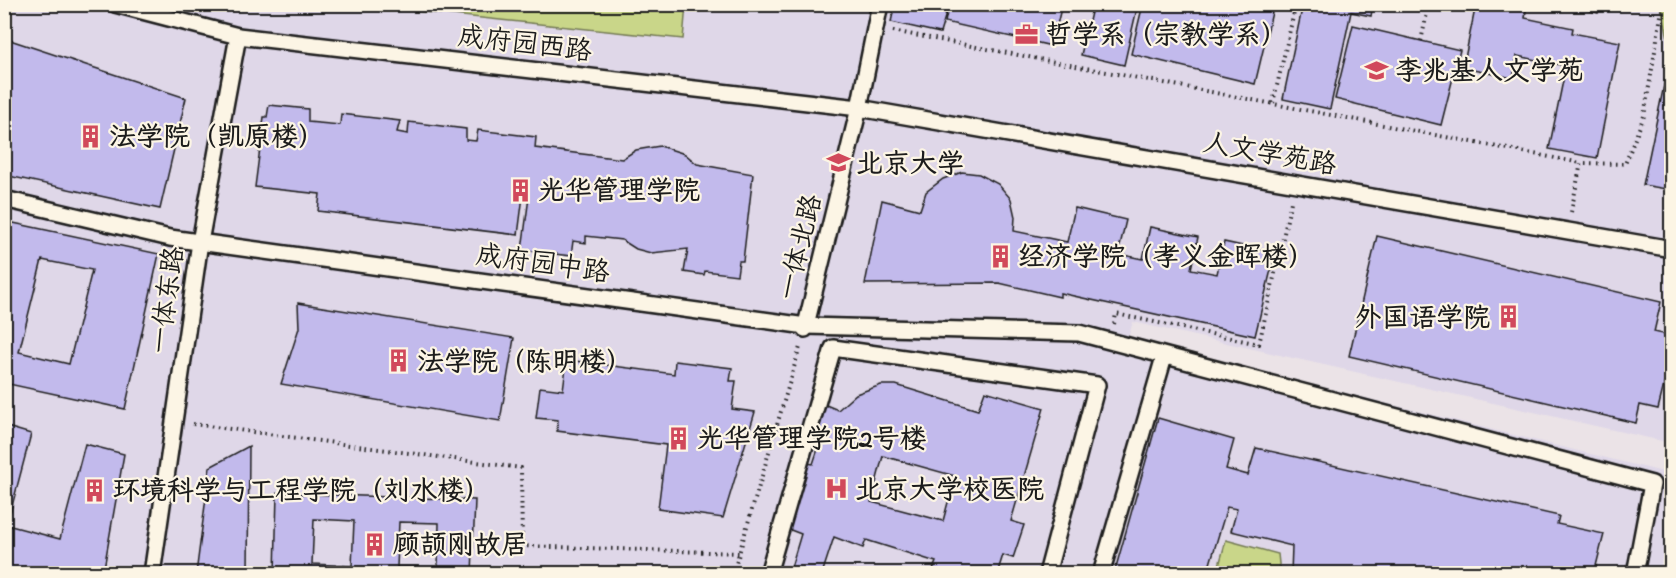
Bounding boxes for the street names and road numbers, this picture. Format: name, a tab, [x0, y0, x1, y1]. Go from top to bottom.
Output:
street label: 成府园西路	[455, 18, 594, 73]
street label: 人文学苑路	[1200, 125, 1339, 186]
street label: 一体北路	[769, 190, 833, 305]
street label: 成府园中路	[473, 237, 612, 294]
street label: 一体东路	[142, 244, 195, 357]

